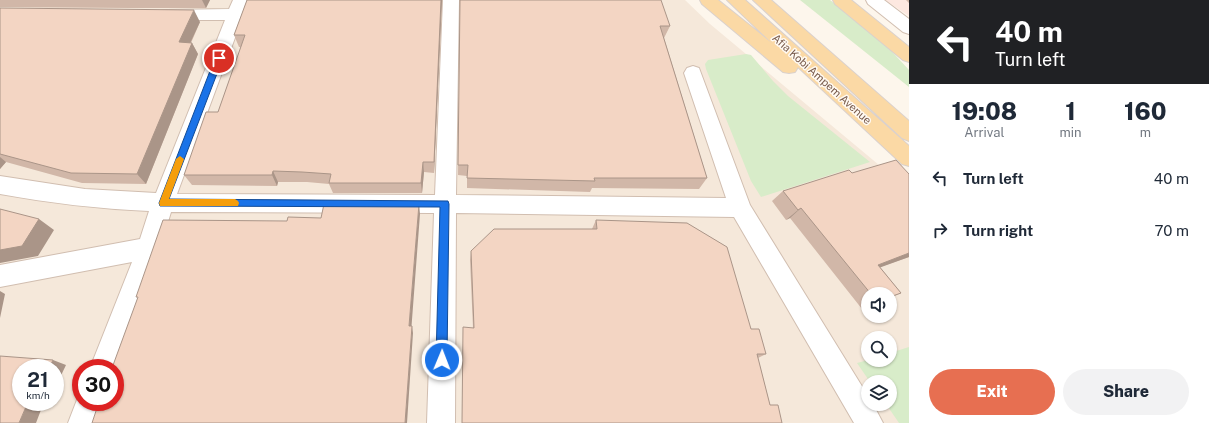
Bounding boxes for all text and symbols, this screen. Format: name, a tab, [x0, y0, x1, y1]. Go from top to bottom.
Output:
text: 40 m	[995, 15, 1063, 48]
icon: left	[929, 16, 981, 68]
street label: Afia Kobi Ampem Avenue	[770, 32, 874, 126]
pin	[202, 41, 236, 75]
icon: arrive	[208, 47, 230, 69]
text: Turn left	[995, 49, 1065, 70]
text: 19:08	[951, 97, 1017, 125]
text: 1	[1065, 97, 1076, 125]
text: 160	[1124, 97, 1167, 125]
text: Arrival	[964, 125, 1004, 140]
text: min	[1060, 125, 1082, 140]
text: m	[1140, 125, 1151, 140]
icon: left	[929, 167, 951, 189]
text: Turn left	[963, 170, 1024, 187]
text: 40 m	[1154, 170, 1189, 187]
icon: right	[929, 219, 951, 241]
text: Turn right	[963, 222, 1033, 239]
text: 70 m	[1154, 222, 1189, 239]
map controls	[861, 287, 897, 411]
button: sound	[861, 287, 897, 323]
button: search	[861, 331, 897, 367]
position arrow	[421, 339, 463, 381]
speed limit sign: 30	[72, 359, 124, 411]
text: 21	[27, 368, 49, 392]
button: Exit	[929, 369, 1055, 415]
button: Share	[1063, 369, 1189, 415]
button: layers	[861, 375, 897, 411]
text: km/h	[26, 389, 50, 401]

